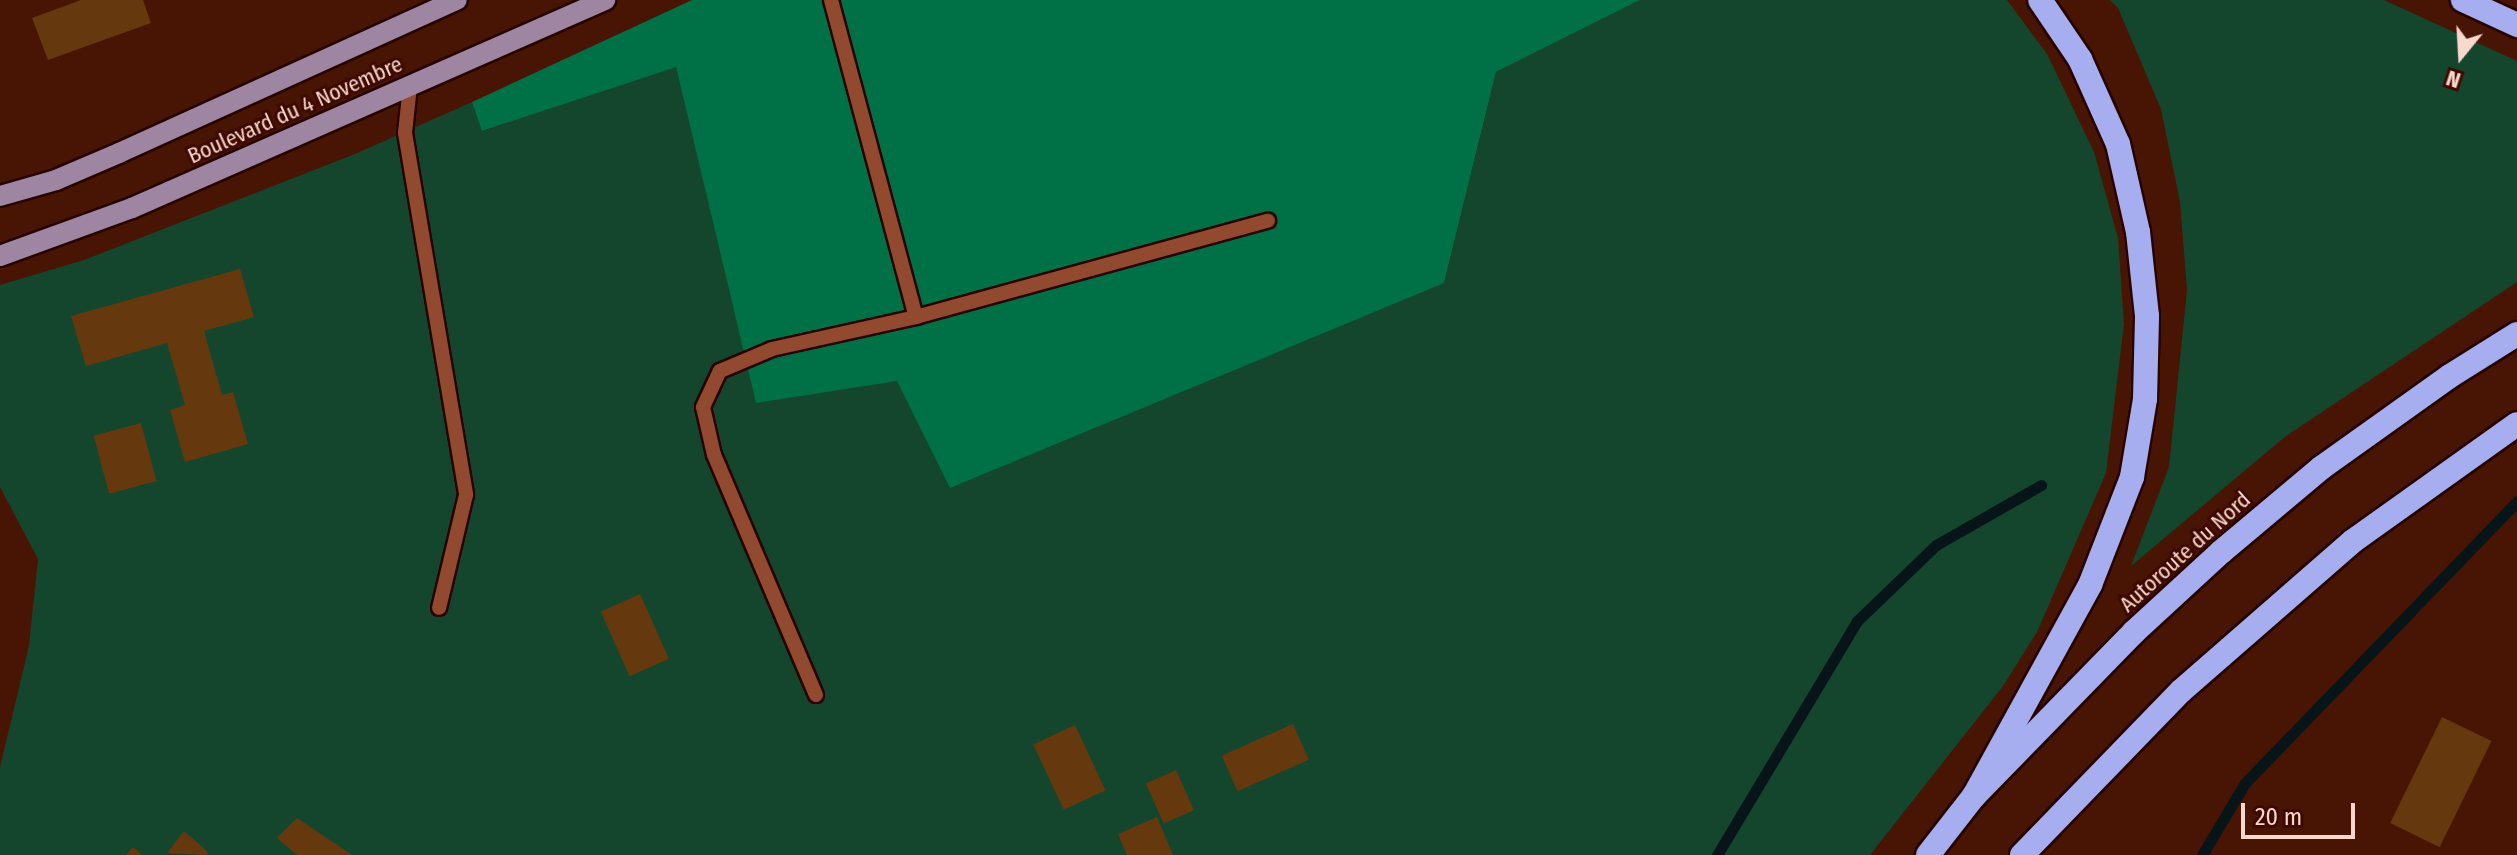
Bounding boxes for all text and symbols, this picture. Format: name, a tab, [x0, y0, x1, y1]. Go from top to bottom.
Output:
north arrow	[2421, 16, 2501, 96]
street label: Boulevard du 4 Novembre	[184, 51, 406, 169]
text: N	[2443, 64, 2464, 94]
street label: Autoroute du Nord	[2114, 486, 2256, 618]
scale bar	[2245, 787, 2359, 837]
text: 20 m	[2255, 803, 2302, 831]

